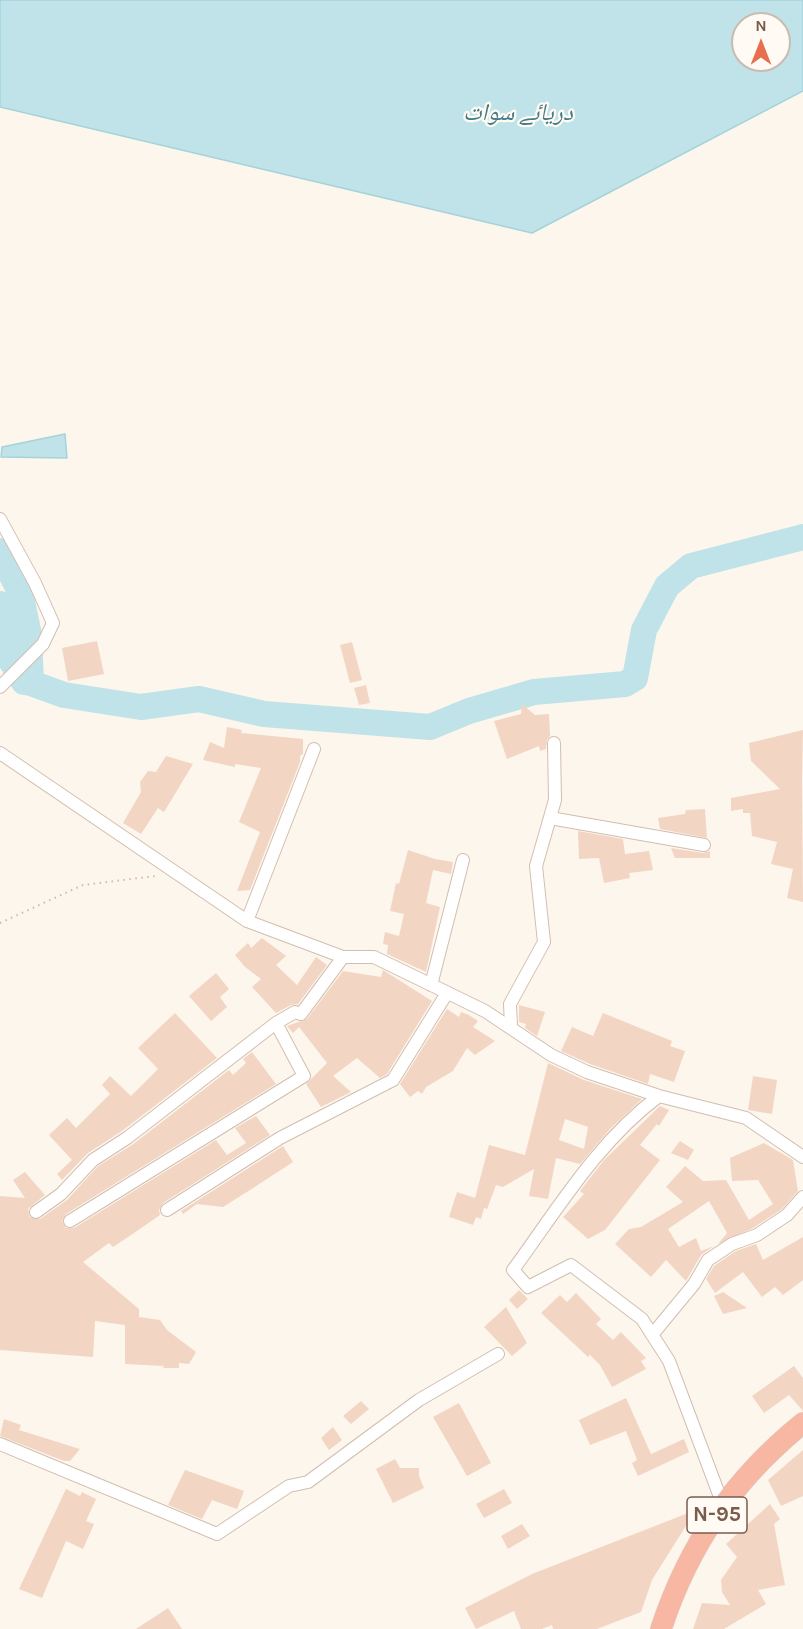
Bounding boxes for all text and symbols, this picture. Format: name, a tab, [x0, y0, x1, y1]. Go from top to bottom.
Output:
north arrow	[731, 12, 791, 72]
text: N	[755, 16, 767, 35]
water label: دریائے سوات	[463, 99, 573, 127]
road number: N-95	[687, 1497, 747, 1533]

